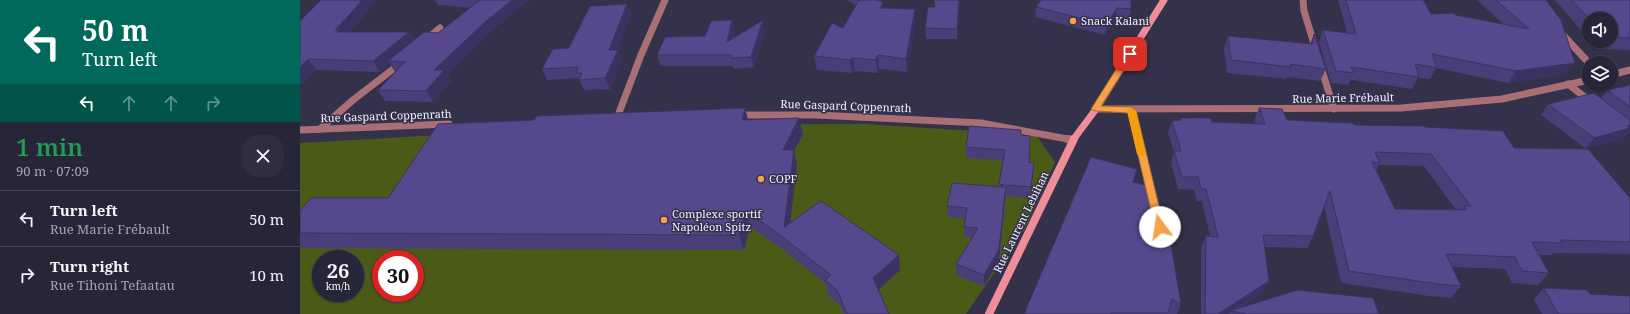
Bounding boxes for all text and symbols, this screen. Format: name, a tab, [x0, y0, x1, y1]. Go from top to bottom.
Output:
text: 50 m	[82, 11, 149, 49]
map controls	[1582, 12, 1618, 92]
button: sound	[1582, 12, 1618, 48]
place label: Snack Kalani	[1081, 13, 1150, 28]
icon: left	[16, 16, 68, 68]
marker: Snack Kalani	[1068, 16, 1078, 26]
pin	[1113, 37, 1147, 71]
icon: arrive	[1119, 43, 1141, 65]
text: Turn left	[82, 47, 157, 71]
button: layers	[1582, 56, 1618, 92]
street label: Rue Marie Frébault	[1292, 89, 1394, 106]
icon: left	[76, 92, 98, 114]
icon: ahead	[118, 92, 140, 114]
icon: ahead	[160, 92, 182, 114]
icon: right	[202, 92, 224, 114]
street label: Rue Gaspard Coppenrath	[780, 96, 912, 115]
street label: Rue Gaspard Coppenrath	[320, 106, 452, 125]
text: 1 min	[16, 130, 83, 163]
button: close	[242, 135, 284, 177]
text: 90 m · 07:09	[16, 162, 89, 180]
street label: Rue Laurent Lebihan	[989, 169, 1052, 275]
place label: COPF	[769, 171, 798, 186]
marker: COPF	[756, 174, 766, 184]
text: Turn left	[50, 200, 118, 220]
place label: Complexe sportif Napoléon Spitz	[672, 206, 762, 234]
position arrow	[1139, 206, 1181, 248]
icon: left	[16, 208, 38, 230]
text: 50 m	[249, 209, 284, 229]
marker: Complexe sportif Napoléon Spitz	[659, 215, 669, 225]
text: Rue Marie Frébault	[50, 220, 170, 238]
speed limit sign: 30	[372, 250, 424, 302]
text: Turn right	[50, 256, 129, 276]
text: 26	[327, 257, 349, 284]
icon: right	[16, 264, 38, 286]
text: 10 m	[249, 265, 284, 285]
text: Rue Tihoni Tefaatau	[50, 276, 175, 294]
text: km/h	[326, 279, 350, 293]

